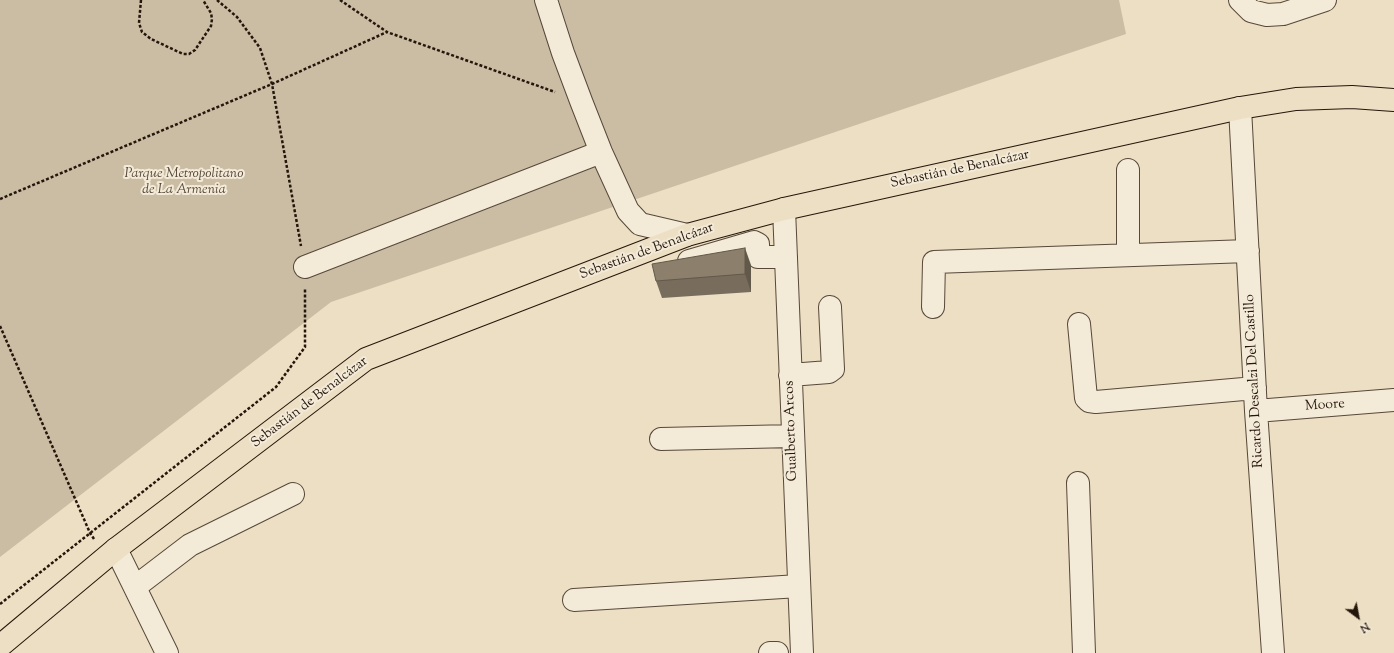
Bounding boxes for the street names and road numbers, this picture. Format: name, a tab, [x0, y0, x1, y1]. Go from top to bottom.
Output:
street label: Sebastián de Benalcázar	[889, 147, 1031, 193]
street label: Sebastián de Benalcázar	[578, 220, 716, 284]
street label: Ricardo Descalzi Del Castillo	[1242, 294, 1268, 468]
street label: Sebastián de Benalcázar	[248, 354, 372, 452]
street label: Gualberto Arcos	[782, 380, 802, 482]
street label: Moore	[1305, 396, 1345, 416]

